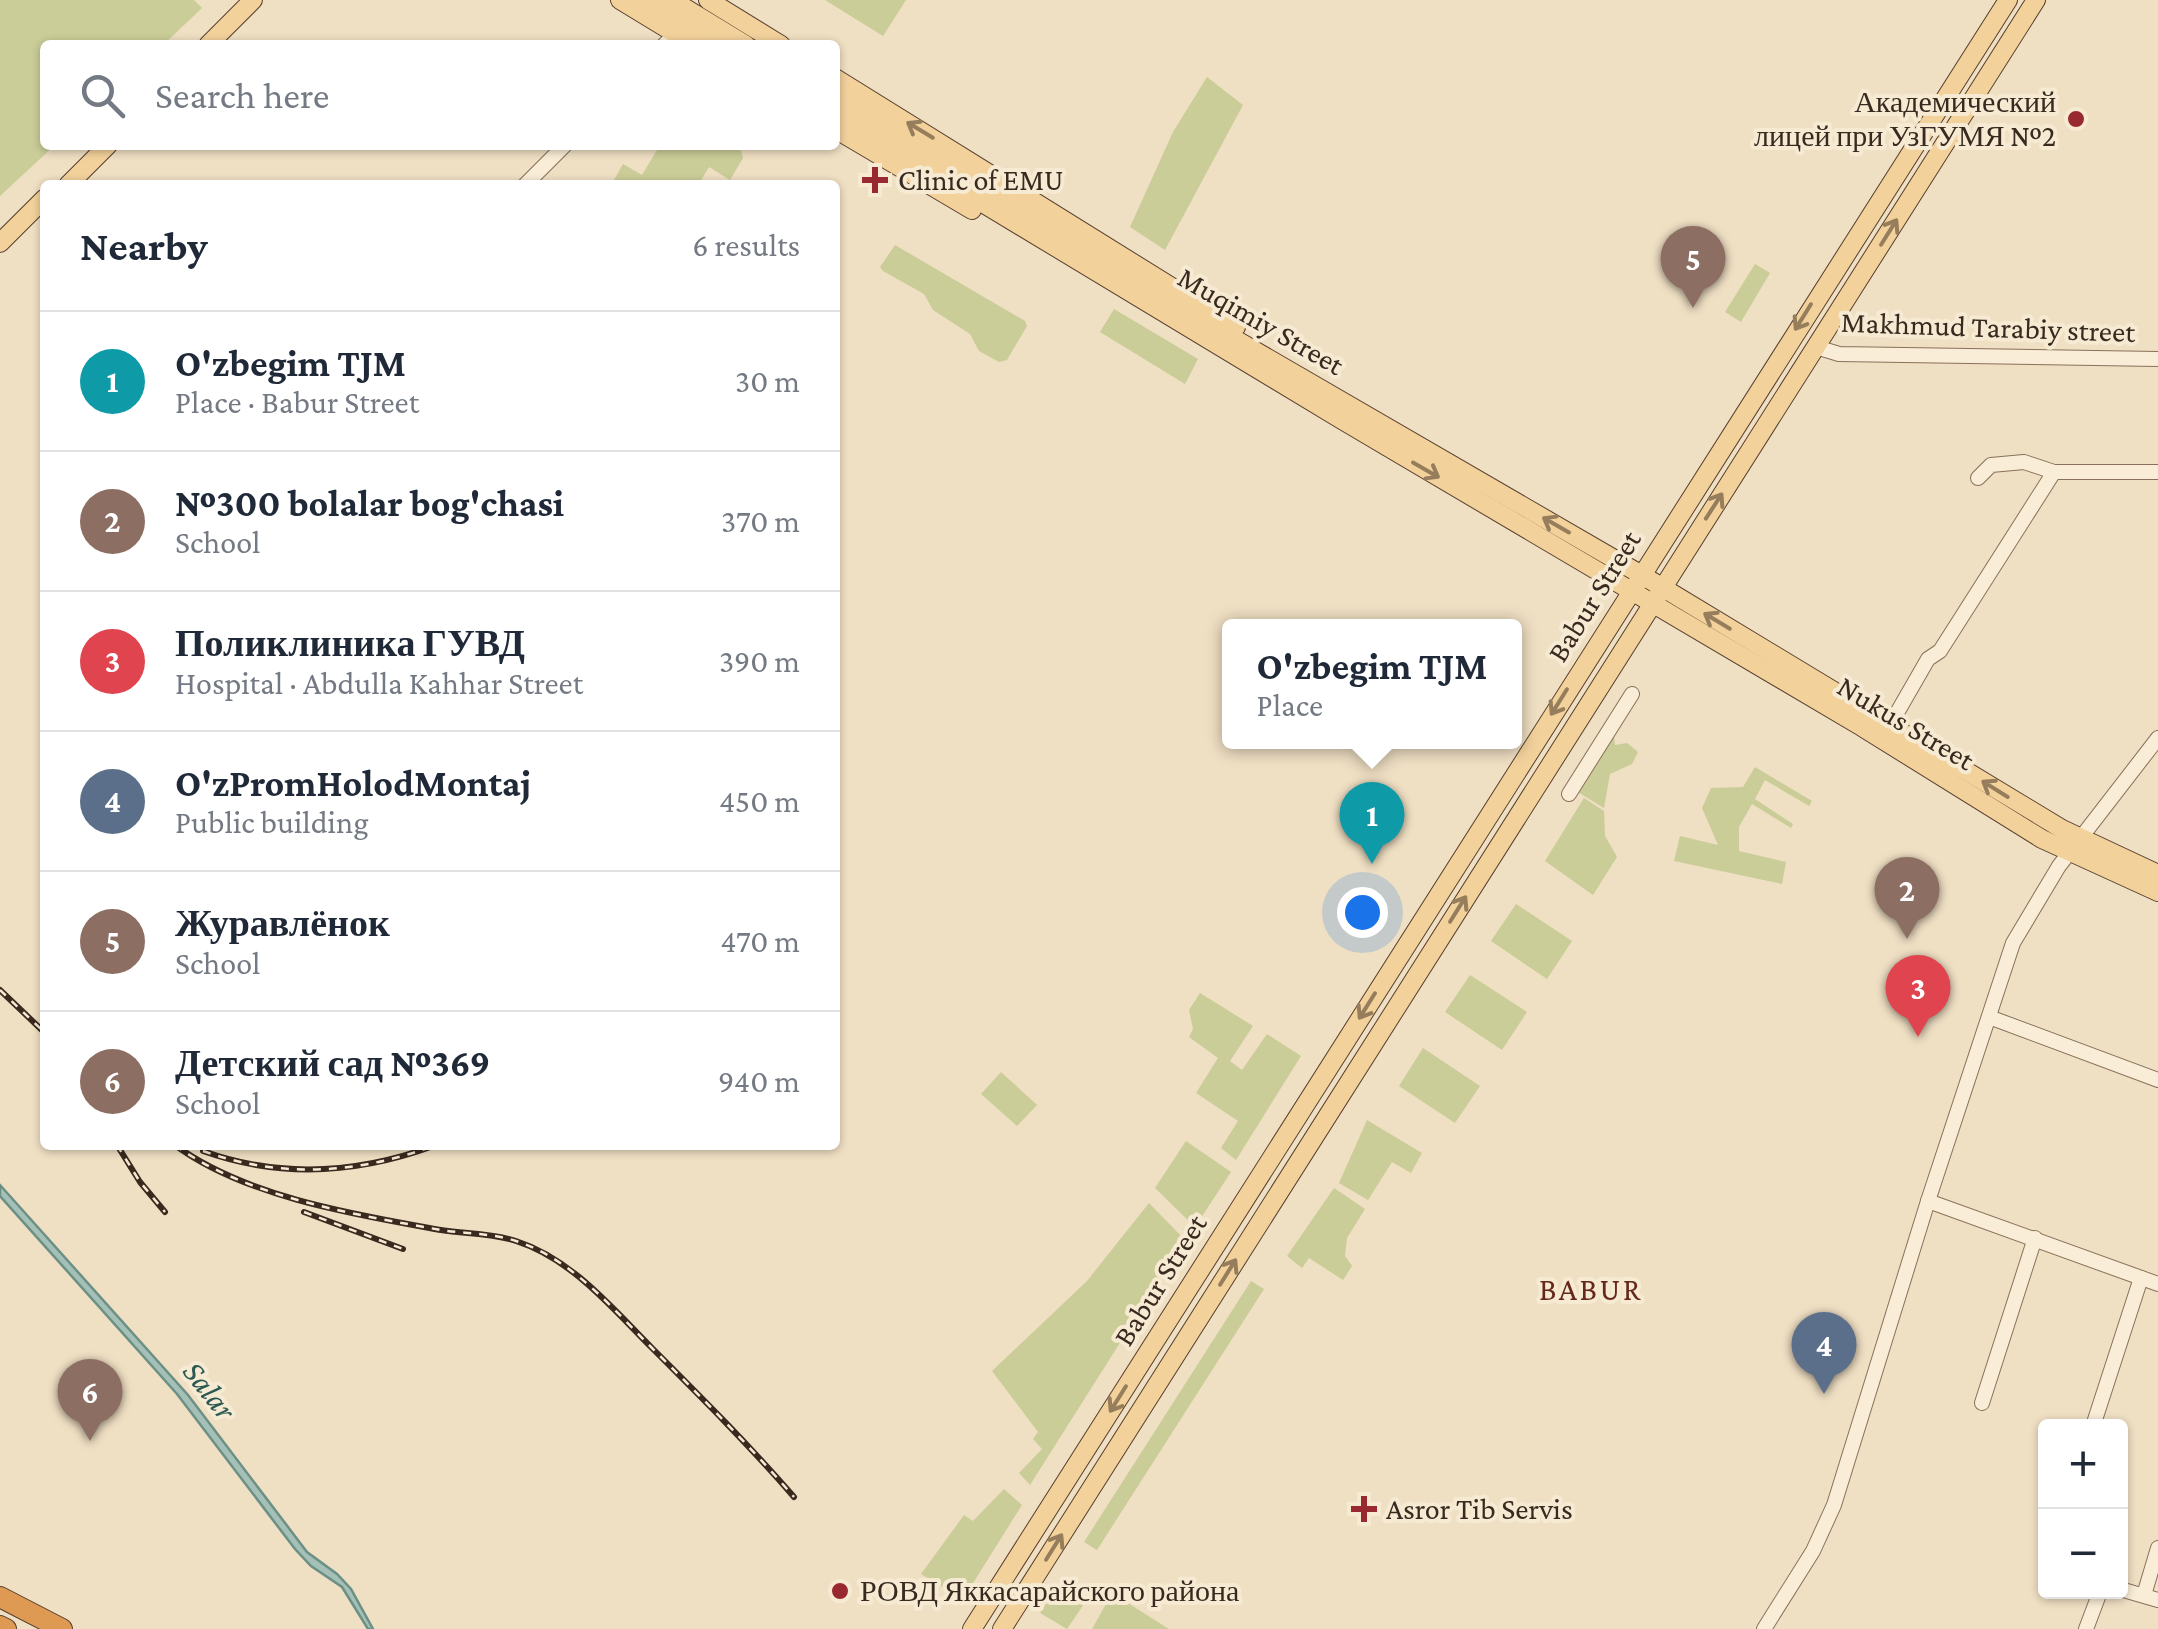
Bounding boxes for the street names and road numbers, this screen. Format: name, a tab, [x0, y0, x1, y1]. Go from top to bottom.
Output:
street label: Muqimiy Street	[1172, 260, 1351, 383]
street label: Makhmud Tarabiy street	[1840, 305, 2137, 349]
street label: Babur Street	[1540, 523, 1647, 667]
street label: Nukus Street	[1832, 669, 1981, 777]
street label: Babur Street	[1106, 1207, 1213, 1351]

